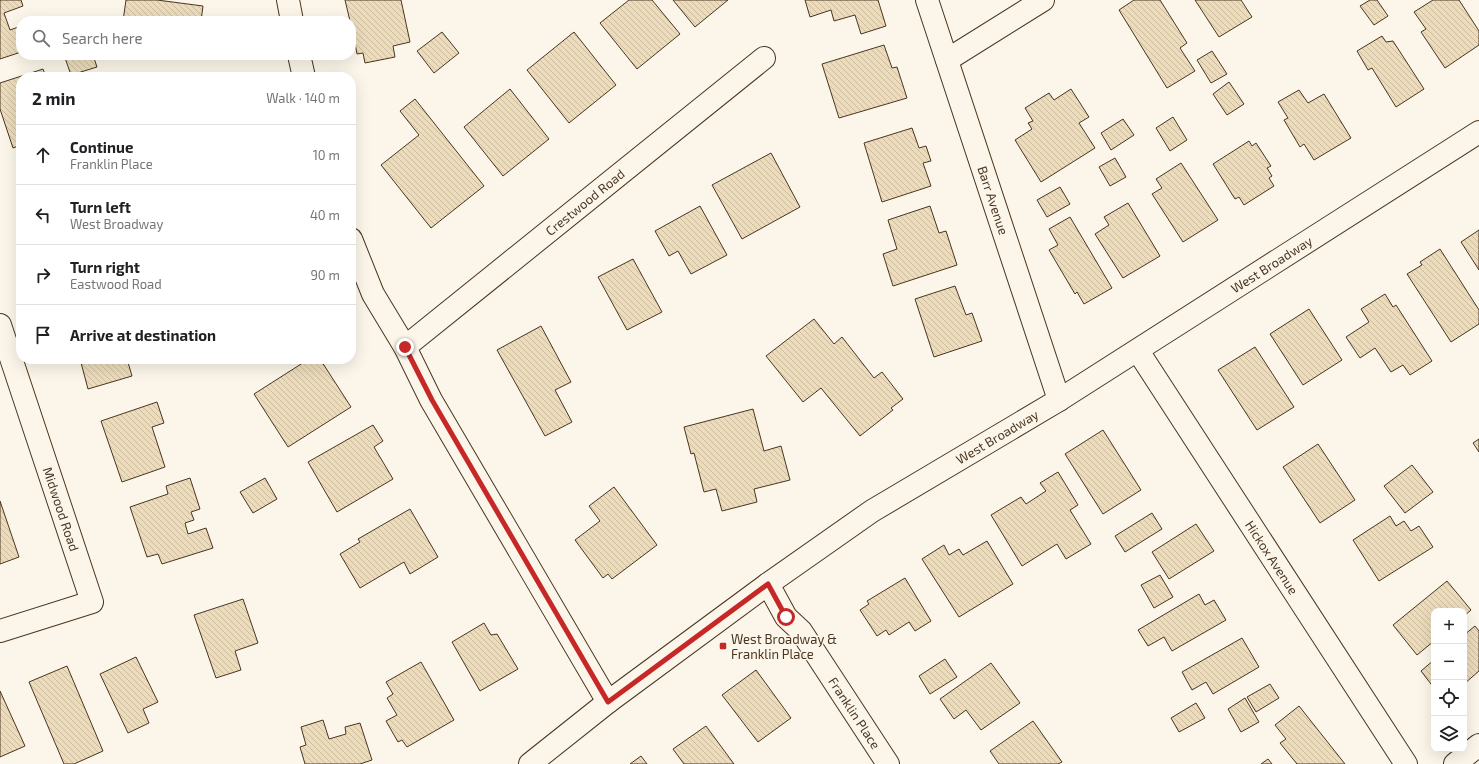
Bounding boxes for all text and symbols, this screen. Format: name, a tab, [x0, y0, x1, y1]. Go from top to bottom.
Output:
search box	[16, 16, 356, 60]
icon: search	[30, 27, 52, 49]
text: Search here	[62, 29, 143, 47]
text: 2 min	[32, 88, 75, 108]
text: Walk · 140 m	[266, 90, 340, 106]
text: Continue	[70, 138, 133, 156]
icon: ahead	[32, 144, 54, 166]
text: 10 m	[313, 147, 340, 163]
text: Franklin Place	[70, 156, 153, 172]
street label: Barr Avenue	[974, 164, 1012, 237]
street label: Crestwood Road	[542, 166, 628, 239]
text: Turn left	[70, 198, 131, 216]
icon: left	[32, 204, 54, 226]
text: 40 m	[310, 207, 340, 223]
text: West Broadway	[70, 216, 163, 232]
street label: West Broadway	[1228, 233, 1315, 296]
text: Turn right	[70, 258, 140, 276]
icon: right	[32, 264, 54, 286]
text: 90 m	[310, 267, 340, 283]
text: Eastwood Road	[70, 276, 162, 292]
icon: arrive	[32, 324, 54, 346]
text: Arrive at destination	[70, 326, 216, 344]
route end	[396, 338, 414, 356]
street label: West Broadway	[953, 406, 1041, 467]
street label: Midwood Road	[40, 465, 83, 553]
street label: Hickox Avenue	[1242, 517, 1302, 597]
route start	[777, 608, 795, 626]
map controls	[1431, 608, 1467, 752]
button: +	[1431, 608, 1467, 644]
place label: West Broadway & Franklin Place	[731, 631, 837, 662]
marker: West Broadway & Franklin Place	[718, 641, 728, 651]
button: −	[1431, 644, 1467, 680]
street label: Franklin Place	[825, 674, 884, 752]
button: locate	[1431, 680, 1467, 716]
button: layers	[1431, 716, 1467, 752]

